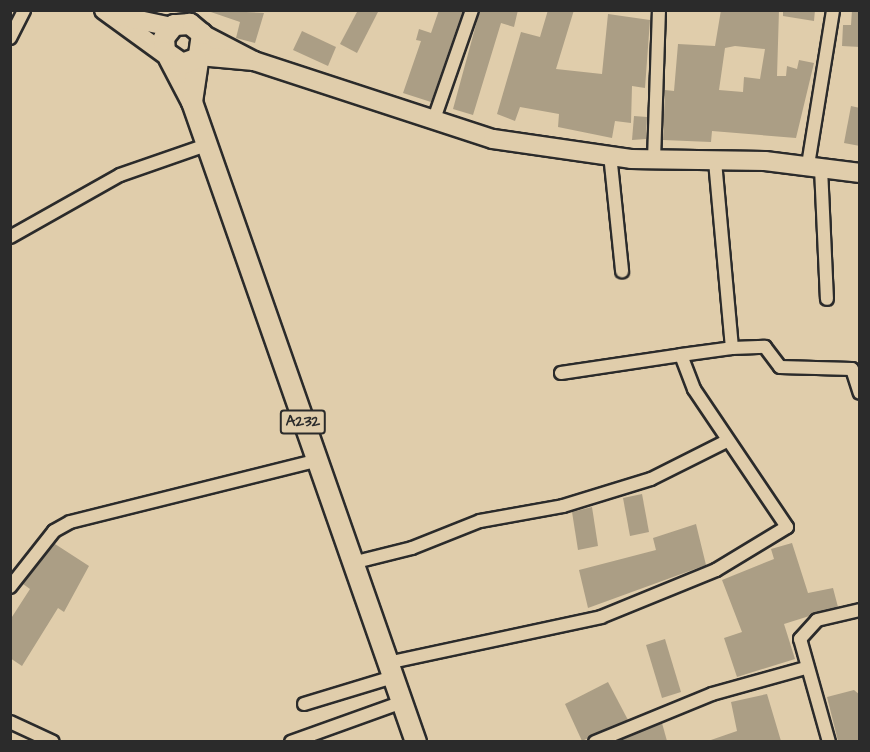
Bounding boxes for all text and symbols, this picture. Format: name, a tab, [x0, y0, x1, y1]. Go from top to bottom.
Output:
road number: A232	[279, 410, 327, 434]

